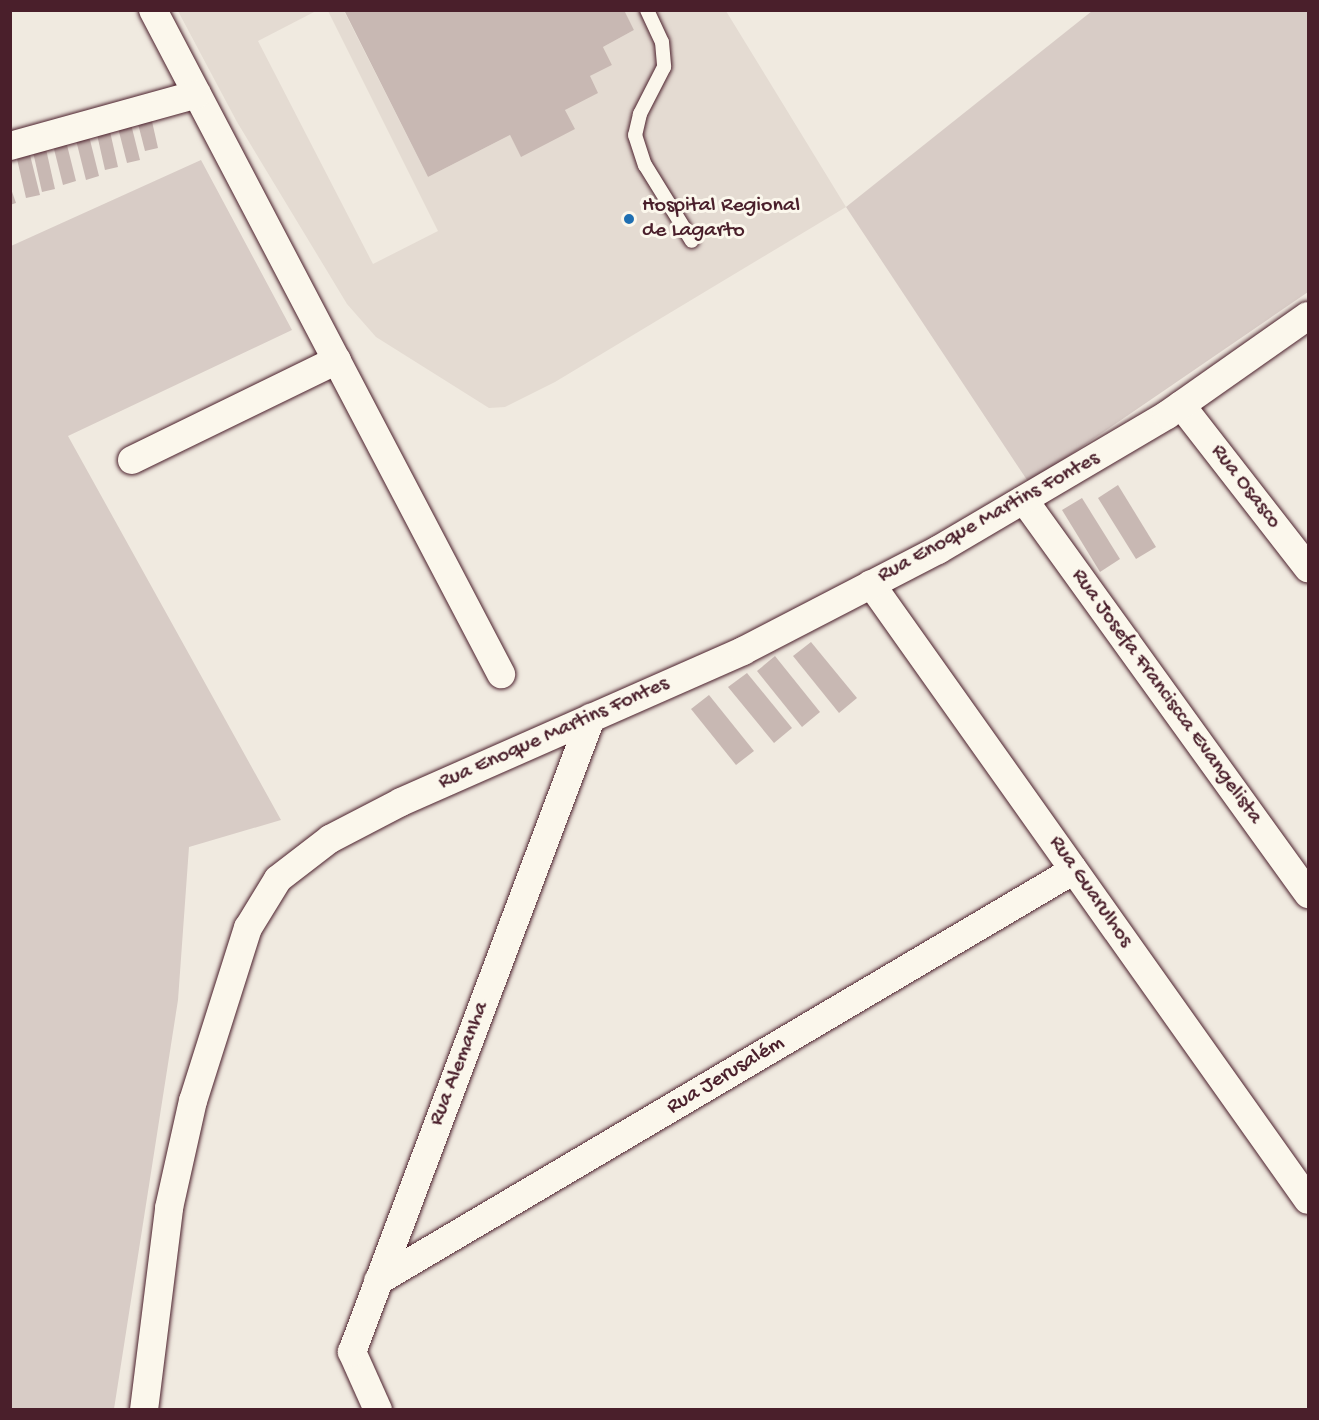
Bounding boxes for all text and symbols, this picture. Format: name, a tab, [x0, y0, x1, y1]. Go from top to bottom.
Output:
place label: Hospital Regional de Lagarto	[642, 193, 800, 244]
marker: Hospital Regional de Lagarto	[620, 210, 638, 228]
street label: Rua Osasco	[1204, 440, 1286, 534]
street label: Rua Enoque Martins Fontes	[874, 446, 1104, 590]
street label: Rua Josefa Franciscca Evangelista	[1064, 564, 1268, 830]
street label: Rua Enoque Martins Fontes	[435, 671, 673, 797]
street label: Rua Guarulhos	[1042, 831, 1138, 953]
street label: Rua Alemanha	[424, 998, 496, 1130]
street label: Rua Jerusalém	[662, 1031, 790, 1121]

